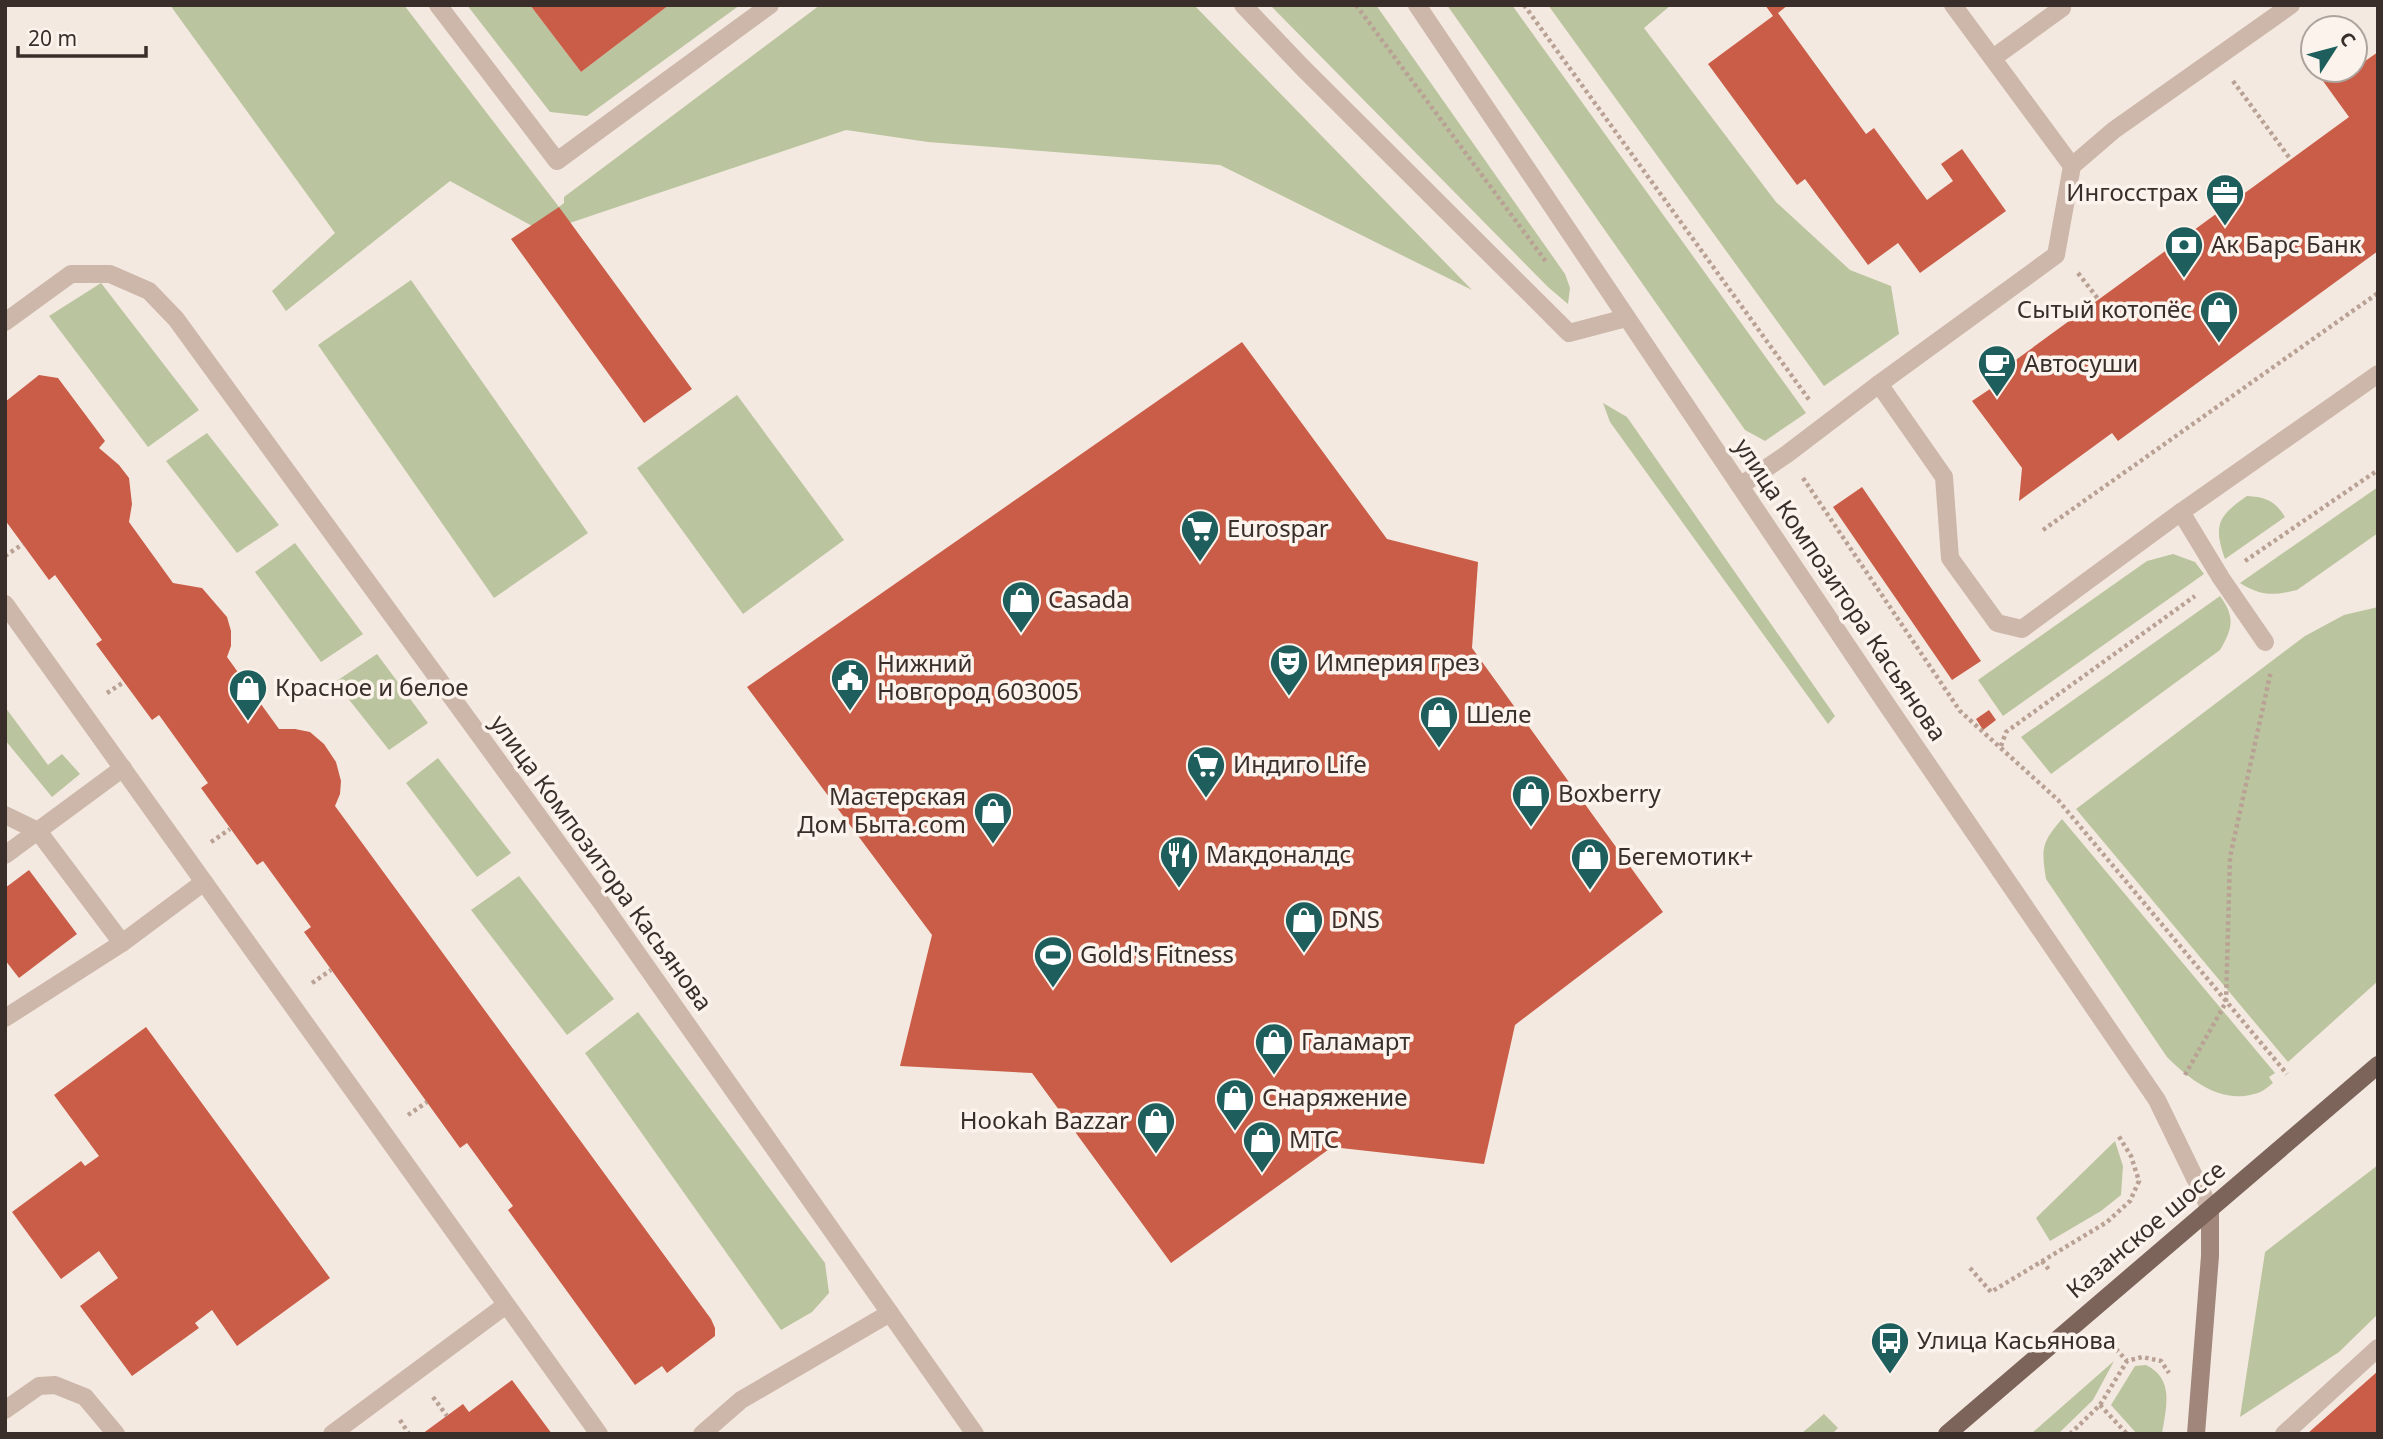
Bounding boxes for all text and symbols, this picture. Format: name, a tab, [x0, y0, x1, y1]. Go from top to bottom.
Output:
scale bar	[18, 14, 145, 58]
north arrow	[2299, 14, 2369, 84]
text: 20 m	[28, 24, 77, 52]
text: С	[2334, 26, 2362, 52]
office icon: Ингосстрах	[2204, 172, 2246, 227]
place label: Ингосстрах	[2066, 175, 2199, 208]
bank icon: Ак Барс Банк	[2163, 224, 2205, 279]
place label: Ак Барс Банк	[2211, 227, 2362, 260]
shop icon: Сытый котопёс	[2198, 289, 2240, 344]
place label: Сытый котопёс	[2017, 292, 2192, 325]
cafe icon: Автосуши	[1976, 343, 2018, 398]
place label: Автосуши	[2024, 346, 2138, 379]
street label: улица Композитора Касьянова	[1727, 431, 1955, 747]
supermarket icon: Eurospar	[1179, 508, 1221, 563]
place label: Eurospar	[1227, 511, 1329, 544]
shop icon: Casada	[1000, 579, 1042, 634]
place label: Casada	[1048, 582, 1130, 615]
theatre icon: Империя грез	[1268, 642, 1310, 697]
place label: Империя грез	[1316, 645, 1480, 678]
place label: Нижний Новгород 603005	[877, 646, 1079, 707]
public building icon: Нижний Новгород 603005	[829, 657, 871, 712]
shop icon: Красное и белое	[227, 667, 269, 722]
place label: Красное и белое	[275, 670, 469, 703]
shop icon: Шеле	[1418, 694, 1460, 749]
place label: Шеле	[1466, 697, 1531, 730]
street label: улица Композитора Касьянова	[483, 707, 721, 1017]
supermarket icon: Индиго Life	[1185, 744, 1227, 799]
place label: Индиго Life	[1233, 747, 1367, 780]
shop icon: Boxberry	[1510, 773, 1552, 828]
place label: Boxberry	[1558, 776, 1661, 809]
place label: Мастерская Дом Быта.com	[797, 779, 966, 840]
shop icon: Мастерская Дом Быта.com	[972, 790, 1014, 845]
restaurant icon: Макдоналдс	[1158, 834, 1200, 889]
shop icon: Бегемотик+	[1569, 836, 1611, 891]
place label: Макдоналдс	[1206, 837, 1351, 870]
place label: Бегемотик+	[1617, 839, 1753, 872]
shop icon: DNS	[1283, 899, 1325, 954]
place label: DNS	[1331, 902, 1380, 935]
sports icon: Gold's Fitness	[1032, 934, 1074, 989]
place label: Gold's Fitness	[1080, 937, 1234, 970]
shop icon: Галамарт	[1253, 1021, 1295, 1076]
place label: Галамарт	[1301, 1024, 1410, 1057]
shop icon: Снаряжение	[1214, 1077, 1256, 1132]
place label: Снаряжение	[1262, 1080, 1407, 1113]
shop icon: Hookah Bazzar	[1135, 1100, 1177, 1155]
place label: Hookah Bazzar	[960, 1103, 1129, 1136]
shop icon: МТС	[1241, 1119, 1283, 1174]
place label: МТС	[1289, 1122, 1339, 1155]
street label: Казанское шоссе	[2059, 1153, 2231, 1305]
bus stop icon: Улица Касьянова	[1869, 1320, 1911, 1375]
place label: Улица Касьянова	[1917, 1323, 2116, 1356]

